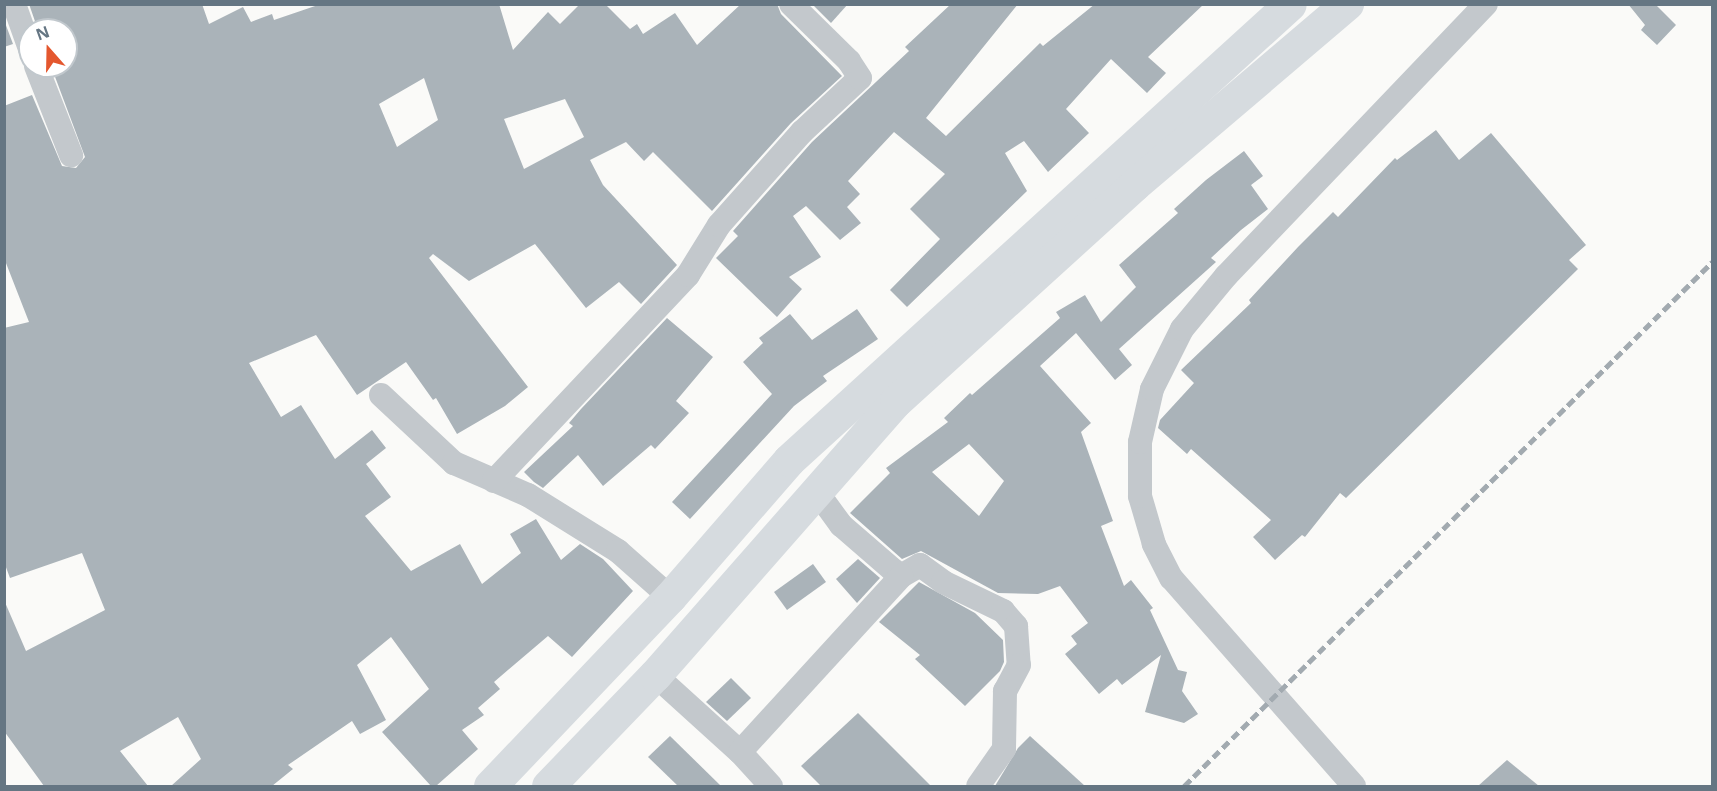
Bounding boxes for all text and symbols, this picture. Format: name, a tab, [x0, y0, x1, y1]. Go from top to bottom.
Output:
north arrow	[18, 18, 78, 78]
text: N	[33, 20, 52, 46]

